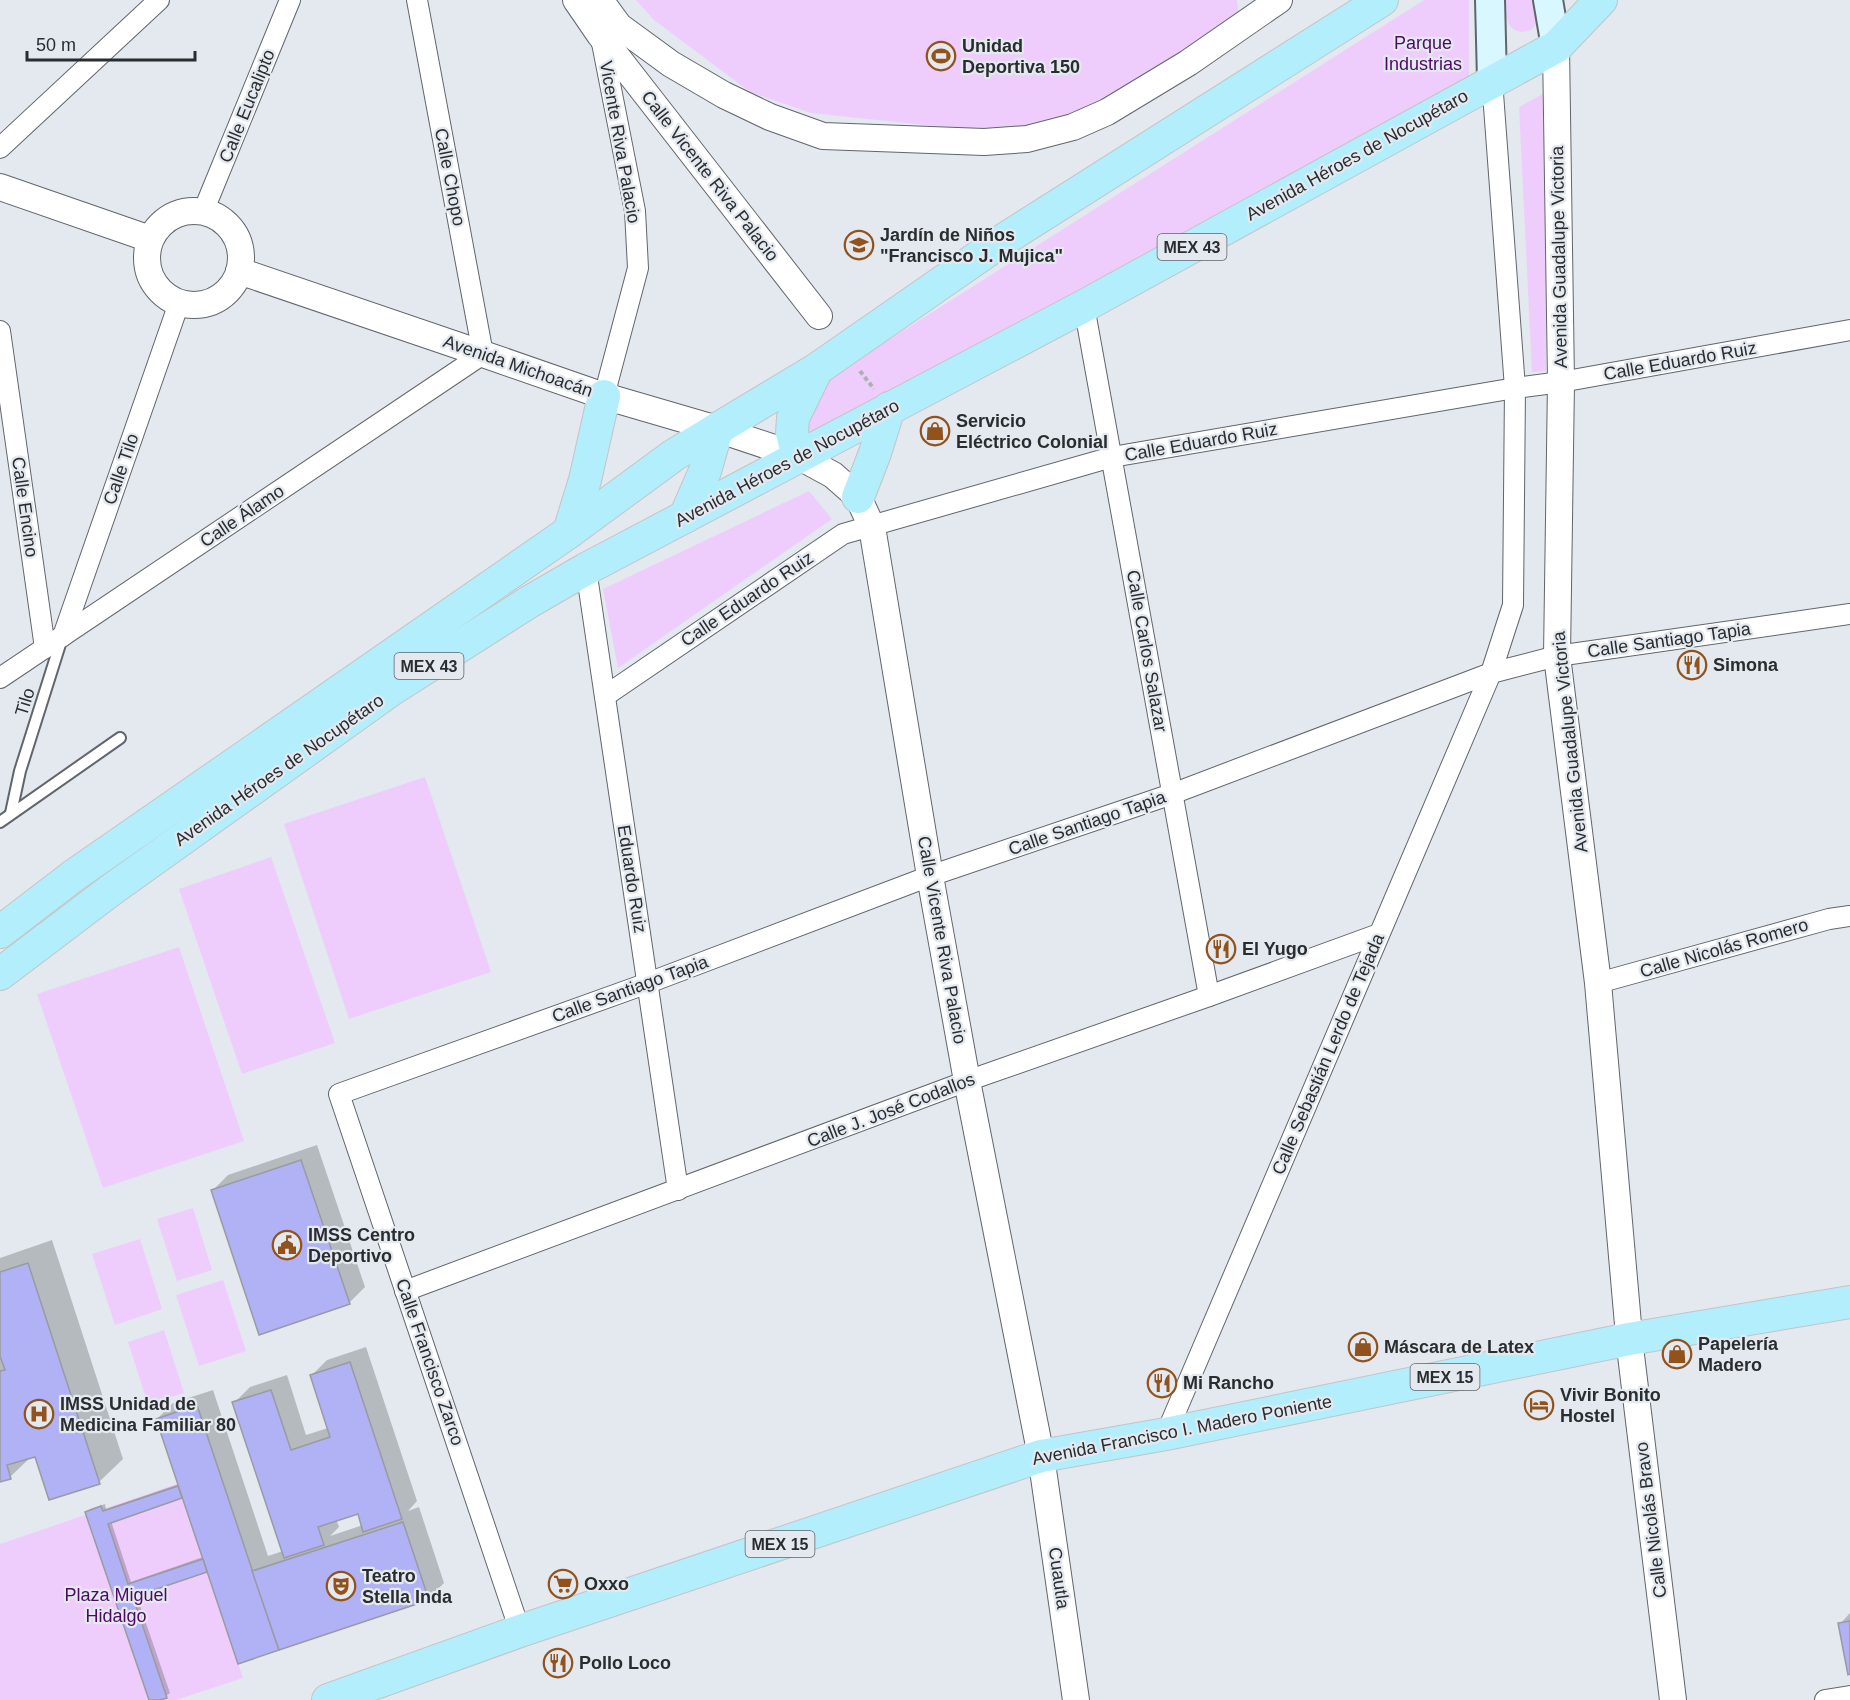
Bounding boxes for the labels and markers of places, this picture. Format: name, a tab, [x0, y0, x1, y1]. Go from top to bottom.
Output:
place label: Unidad Deportiva 150	[962, 36, 1080, 77]
sports icon: Unidad Deportiva 150	[925, 40, 957, 72]
place label: Jardín de Niños "Francisco J. Mujica"	[880, 225, 1063, 266]
school or university icon: Jardín de Niños "Francisco J. Mujica"	[843, 229, 875, 261]
place label: Servicio Eléctrico Colonial	[956, 411, 1108, 452]
shop icon: Servicio Eléctrico Colonial	[919, 415, 951, 447]
restaurant icon: Simona	[1676, 649, 1708, 681]
place label: Simona	[1713, 655, 1779, 675]
restaurant icon: El Yugo	[1205, 933, 1237, 965]
place label: El Yugo	[1242, 939, 1308, 959]
place label: IMSS Centro Deportivo	[308, 1225, 415, 1266]
public building icon: IMSS Centro Deportivo	[271, 1229, 303, 1261]
shop icon: Máscara de Latex	[1347, 1331, 1379, 1363]
place label: Papelería Madero	[1698, 1334, 1779, 1375]
place label: Máscara de Latex	[1384, 1337, 1534, 1357]
shop icon: Papelería Madero	[1661, 1338, 1693, 1370]
restaurant icon: Mi Rancho	[1146, 1367, 1178, 1399]
place label: Mi Rancho	[1183, 1373, 1274, 1393]
place label: Vivir Bonito Hostel	[1560, 1385, 1661, 1426]
hotel icon: Vivir Bonito Hostel	[1523, 1389, 1555, 1421]
place label: IMSS Unidad de Medicina Familiar 80	[60, 1394, 236, 1435]
hospital icon: IMSS Unidad de Medicina Familiar 80	[23, 1398, 55, 1430]
place label: Teatro Stella Inda	[362, 1566, 453, 1607]
supermarket icon: Oxxo	[547, 1568, 579, 1600]
theatre icon: Teatro Stella Inda	[325, 1570, 357, 1602]
place label: Oxxo	[584, 1574, 629, 1594]
restaurant icon: Pollo Loco	[542, 1647, 574, 1679]
place label: Pollo Loco	[579, 1653, 671, 1673]

